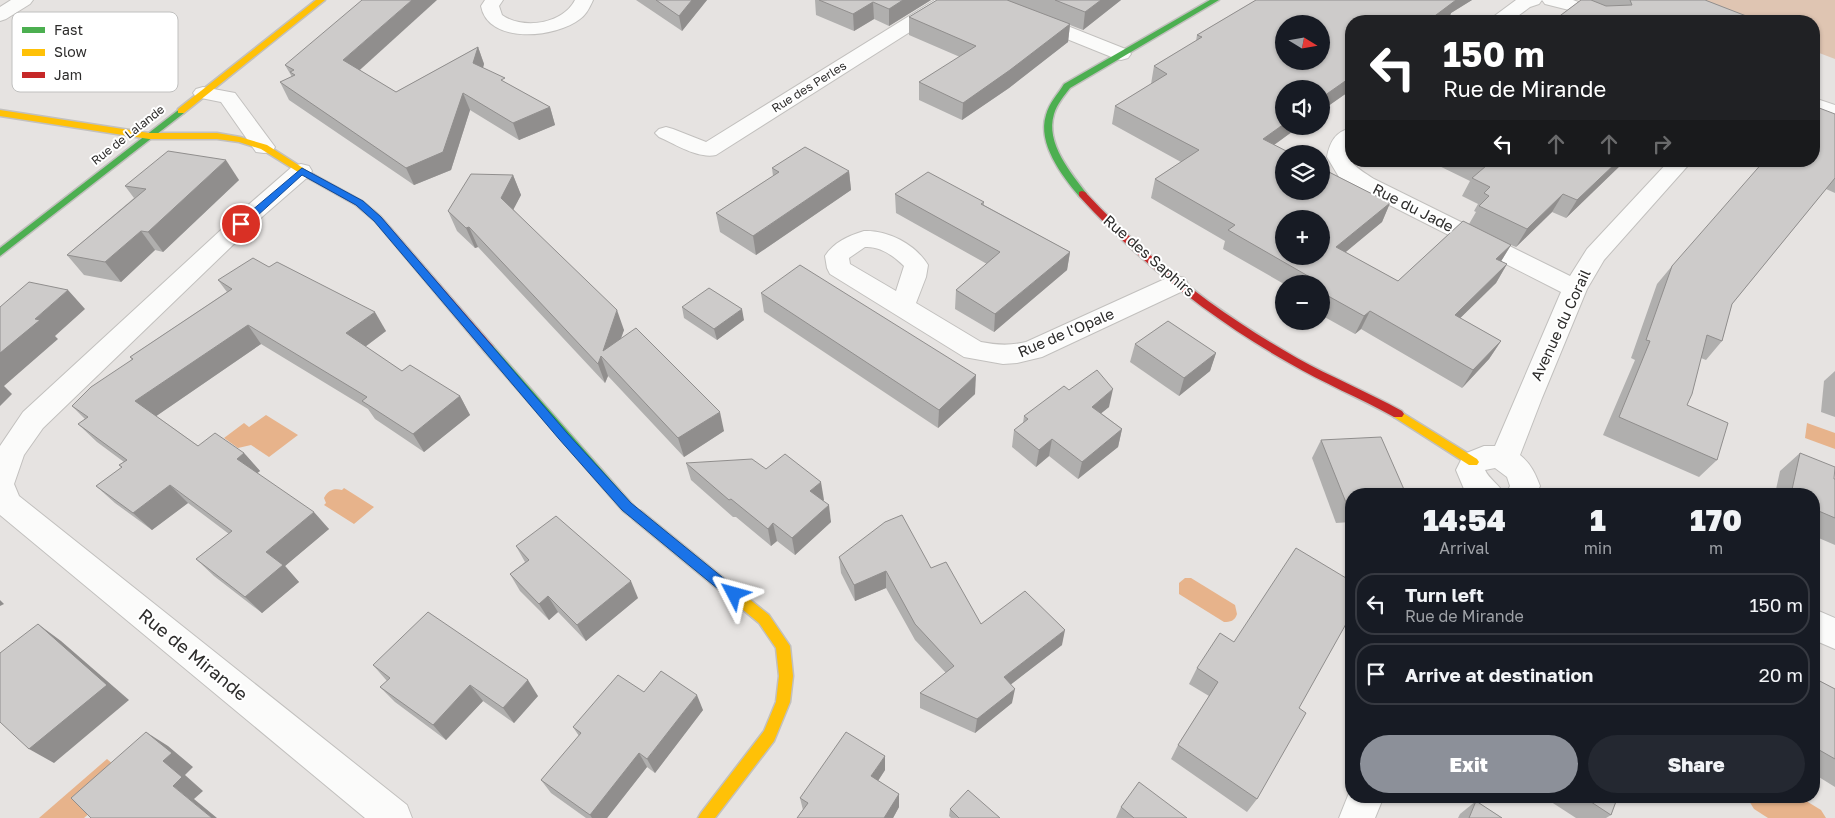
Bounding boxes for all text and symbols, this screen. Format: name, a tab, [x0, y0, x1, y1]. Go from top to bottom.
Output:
legend	[12, 12, 178, 92]
north arrow	[1275, 15, 1330, 70]
map controls	[1275, 15, 1330, 330]
text: Fast	[54, 21, 83, 38]
text: 150 m	[1443, 33, 1545, 75]
icon: left	[1360, 35, 1425, 100]
text: Slow	[54, 43, 87, 60]
street label: Rue des Perles	[769, 58, 849, 116]
text: Jam	[54, 66, 82, 83]
text: Rue de Mirande	[1443, 75, 1606, 102]
button: sound	[1275, 80, 1330, 135]
street label: Rue de Lalande	[88, 101, 167, 168]
icon: left	[1489, 130, 1517, 158]
icon: ahead	[1542, 130, 1570, 158]
icon: ahead	[1595, 130, 1623, 158]
icon: right	[1648, 130, 1676, 158]
button: layers	[1275, 145, 1330, 200]
street label: Rue du Jade	[1370, 179, 1457, 235]
pin	[220, 203, 262, 245]
icon: arrive	[227, 210, 255, 238]
button: +	[1275, 210, 1330, 265]
street label: Rue des Saphirs	[1100, 211, 1199, 300]
street label: Avenue du Corail	[1526, 266, 1594, 383]
button: −	[1275, 275, 1330, 330]
street label: Rue de l'Opale	[1015, 304, 1117, 360]
text: 14:54	[1423, 502, 1506, 538]
text: 1	[1590, 502, 1606, 538]
text: 170	[1690, 502, 1742, 538]
text: Arrival	[1439, 538, 1489, 558]
text: min	[1584, 538, 1612, 558]
text: m	[1709, 538, 1723, 558]
position arrow	[707, 567, 759, 619]
text: Turn left	[1405, 583, 1484, 606]
icon: left	[1362, 590, 1390, 618]
text: 150 m	[1749, 593, 1803, 616]
street label: Rue de Mirande	[135, 604, 252, 705]
text: Rue de Mirande	[1405, 606, 1524, 626]
icon: arrive	[1362, 660, 1390, 688]
text: Arrive at destination	[1405, 663, 1593, 686]
text: 20 m	[1759, 663, 1803, 686]
button: Exit	[1360, 735, 1578, 793]
button: Share	[1588, 735, 1805, 793]

